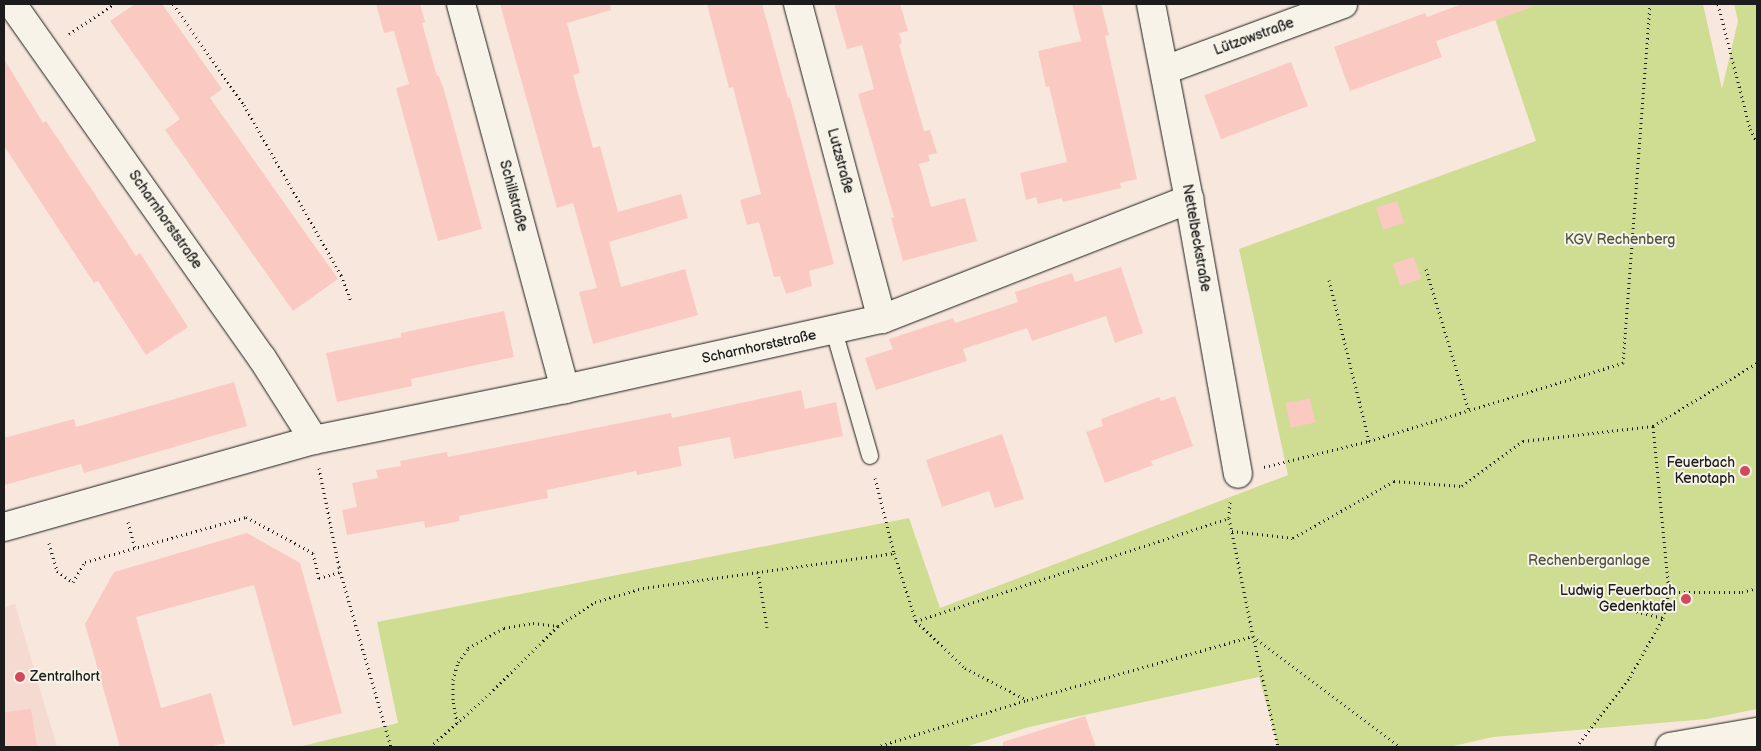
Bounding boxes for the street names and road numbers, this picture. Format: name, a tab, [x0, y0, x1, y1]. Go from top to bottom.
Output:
street label: Lützowstraße	[1212, 15, 1296, 59]
street label: Lutzstraße	[823, 127, 857, 195]
street label: Schillstraße	[495, 158, 531, 234]
street label: Scharnhorststraße	[125, 168, 205, 272]
street label: Nettelbeckstraße	[1178, 183, 1214, 293]
street label: Scharnhorststraße	[700, 327, 818, 367]

